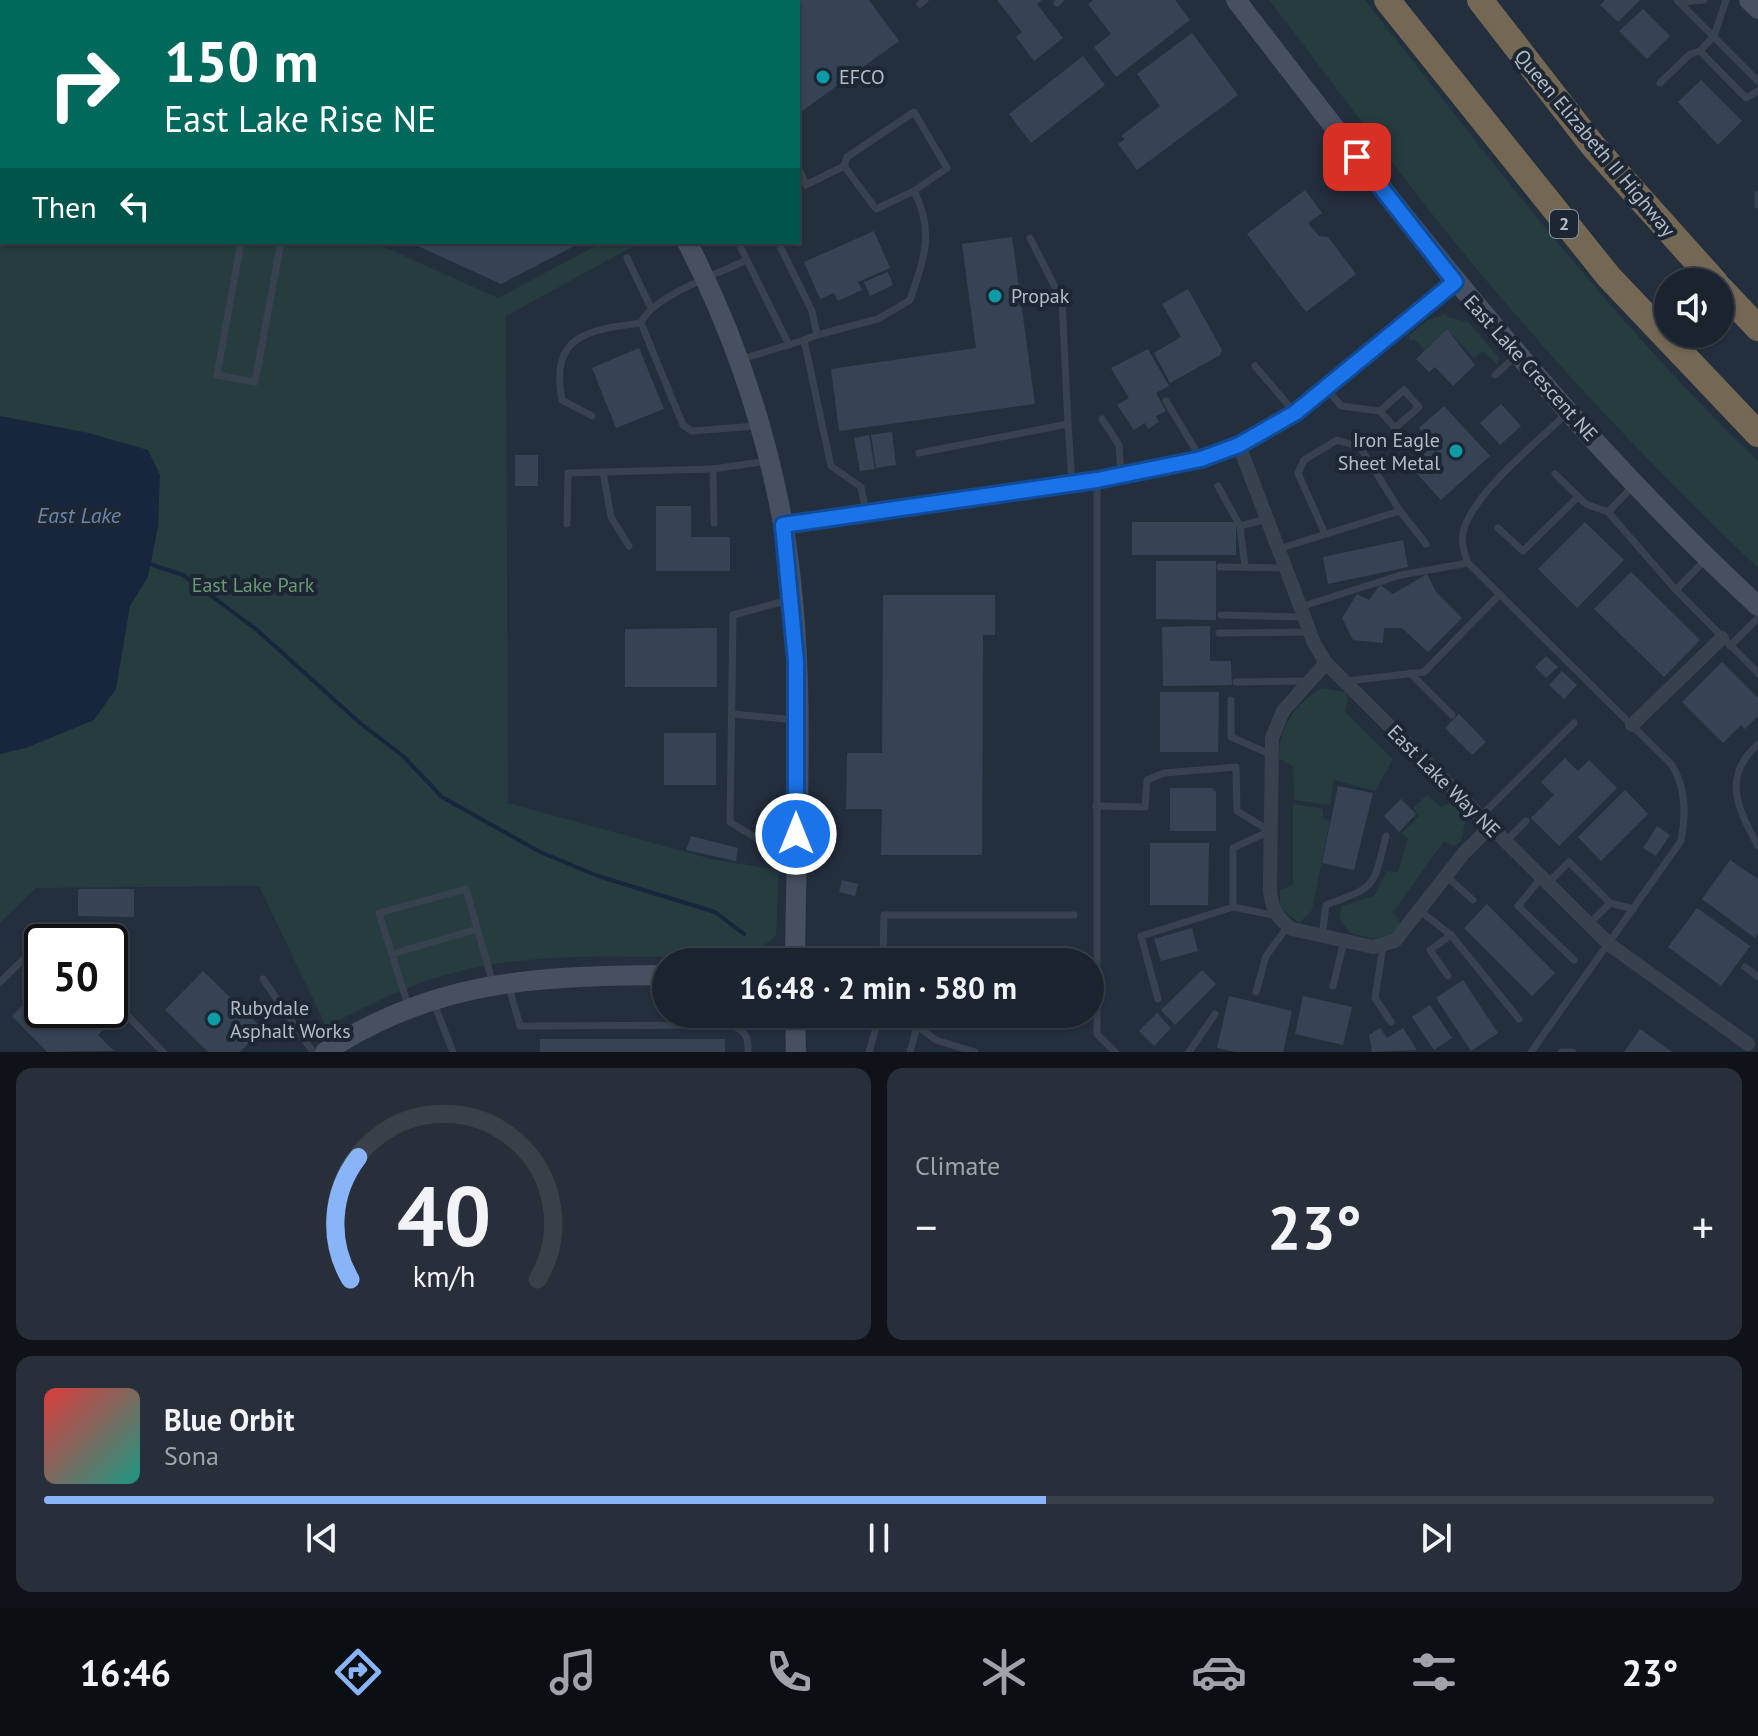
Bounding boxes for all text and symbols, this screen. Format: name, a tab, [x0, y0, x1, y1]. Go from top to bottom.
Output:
text: 150 m	[164, 25, 319, 97]
icon: right	[32, 32, 136, 136]
street label: Queen Elizabeth II Highway	[1509, 44, 1682, 243]
place label: EFCO	[839, 64, 885, 90]
marker: EFCO	[814, 68, 832, 86]
text: East Lake Rise NE	[164, 95, 436, 142]
pin	[1323, 123, 1391, 191]
icon: arrive	[1335, 135, 1379, 179]
icon: left	[113, 184, 157, 228]
text: Then	[32, 187, 97, 226]
road number: 2	[1550, 210, 1578, 238]
map controls	[1654, 268, 1734, 348]
button: sound	[1654, 268, 1734, 348]
place label: Propak	[1011, 283, 1070, 309]
marker: Propak	[986, 287, 1004, 305]
street label: East Lake Crescent NE	[1458, 289, 1604, 447]
place label: Iron Eagle Sheet Metal	[1338, 427, 1440, 476]
marker: Iron Eagle Sheet Metal	[1447, 442, 1465, 460]
water label: East Lake	[37, 501, 122, 529]
park label: East Lake Park	[192, 572, 315, 598]
street label: East Lake Way NE	[1382, 719, 1506, 843]
position arrow	[754, 792, 838, 876]
speed limit sign: 50	[24, 924, 128, 1028]
text: 16:48 · 2 min · 580 m	[739, 968, 1017, 1007]
place label: Rubydale Asphalt Works	[230, 995, 351, 1044]
marker: Rubydale Asphalt Works	[205, 1010, 223, 1028]
text: Climate	[915, 1149, 1000, 1182]
text: 40	[396, 1161, 491, 1269]
text: 23°	[1267, 1188, 1362, 1266]
text: −	[915, 1198, 937, 1255]
text: +	[1692, 1198, 1714, 1255]
text: km/h	[412, 1258, 475, 1295]
text: Blue Orbit	[164, 1400, 294, 1439]
text: Sona	[164, 1439, 219, 1472]
icon: previous	[300, 1516, 344, 1560]
icon: pause	[857, 1516, 901, 1560]
icon: next	[1414, 1516, 1458, 1560]
icon: directions	[330, 1644, 386, 1700]
icon: music	[545, 1644, 601, 1700]
icon: phone	[761, 1644, 817, 1700]
icon: climate	[976, 1644, 1032, 1700]
icon: car	[1191, 1644, 1247, 1700]
icon: filters	[1406, 1644, 1462, 1700]
text: 16:46	[80, 1649, 171, 1696]
text: 23°	[1622, 1649, 1678, 1696]

